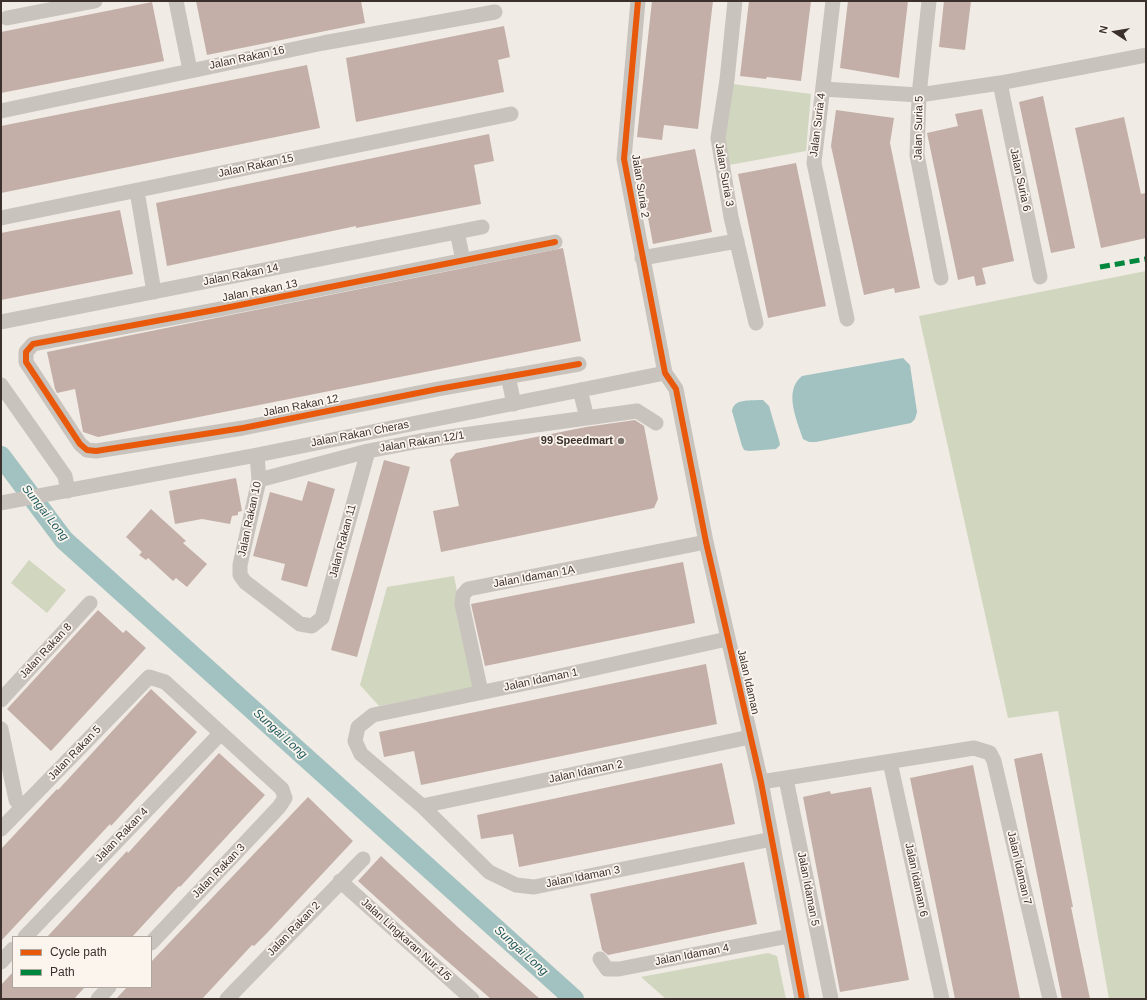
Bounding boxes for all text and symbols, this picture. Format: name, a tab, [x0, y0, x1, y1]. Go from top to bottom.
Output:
north arrow	[1095, 12, 1135, 52]
text: N	[1097, 24, 1110, 35]
street label: Jalan Rakan 16	[208, 44, 286, 72]
street label: Jalan Suria 4	[808, 92, 828, 158]
street label: Jalan Suria 5	[912, 96, 926, 160]
street label: Jalan Suria 3	[712, 142, 736, 208]
street label: Jalan Suria 6	[1007, 147, 1033, 213]
street label: Jalan Rakan 15	[217, 152, 295, 180]
street label: Jalan Suria 2	[628, 153, 652, 219]
street label: Jalan Rakan 14	[202, 261, 280, 289]
street label: Jalan Rakan 13	[221, 277, 299, 305]
street label: Jalan Rakan 12	[262, 392, 340, 420]
street label: Jalan Rakan Cheras	[310, 418, 410, 450]
street label: Jalan Rakan 12/1	[379, 429, 465, 455]
place label: 99 Speedmart	[541, 434, 613, 448]
marker: 99 Speedmart	[616, 436, 626, 446]
street label: Jalan Rakan 10	[236, 480, 264, 558]
water label: Sungai Long	[19, 482, 71, 544]
street label: Jalan Rakan 11	[327, 503, 359, 579]
street label: Jalan Idaman 1A	[492, 563, 576, 591]
street label: Jalan Rakan 8	[17, 621, 75, 681]
street label: Jalan Idaman	[734, 648, 762, 716]
street label: Jalan Idaman 1	[503, 666, 579, 694]
water label: Sungai Long	[250, 706, 310, 762]
street label: Jalan Rakan 5	[46, 723, 104, 783]
street label: Jalan Idaman 2	[548, 758, 624, 786]
street label: Jalan Rakan 4	[93, 805, 151, 865]
street label: Jalan Idaman 7	[1004, 830, 1034, 906]
street label: Jalan Rakan 3	[190, 841, 248, 901]
street label: Jalan Idaman 6	[902, 842, 930, 918]
street label: Jalan Idaman 5	[794, 851, 822, 927]
street label: Jalan Idaman 3	[545, 863, 621, 891]
street label: Jalan Lingkaran Nur 1/5	[358, 896, 454, 984]
street label: Jalan Rakan 2	[265, 899, 323, 959]
water label: Sungai Long	[491, 923, 551, 979]
legend	[12, 936, 152, 988]
street label: Jalan Idaman 4	[654, 941, 730, 969]
text: Cycle path	[50, 945, 107, 959]
text: Path	[50, 965, 75, 979]

